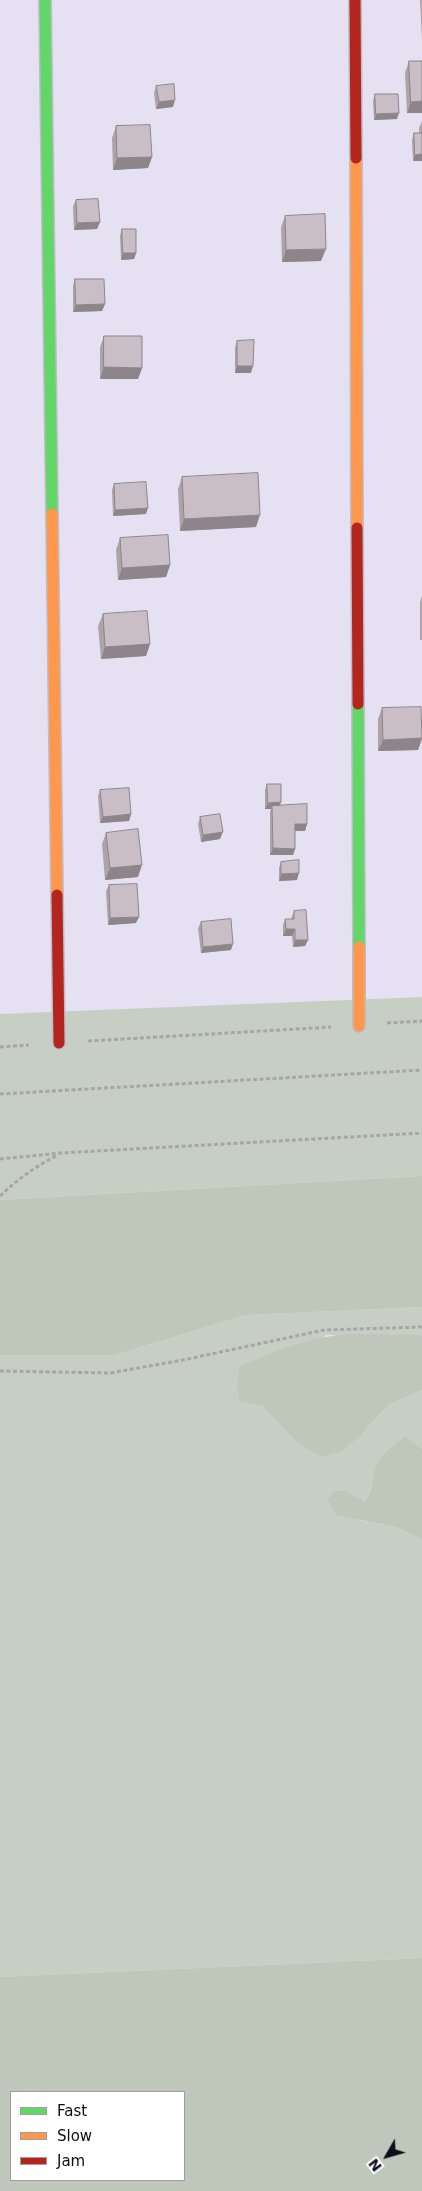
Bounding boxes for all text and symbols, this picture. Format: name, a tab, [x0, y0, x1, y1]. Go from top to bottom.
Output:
legend	[10, 2091, 185, 2181]
text: Fast	[57, 2102, 87, 2120]
text: Slow	[57, 2127, 92, 2145]
north arrow	[362, 2131, 412, 2181]
text: Jam	[57, 2152, 85, 2170]
text: N	[365, 2156, 385, 2175]

